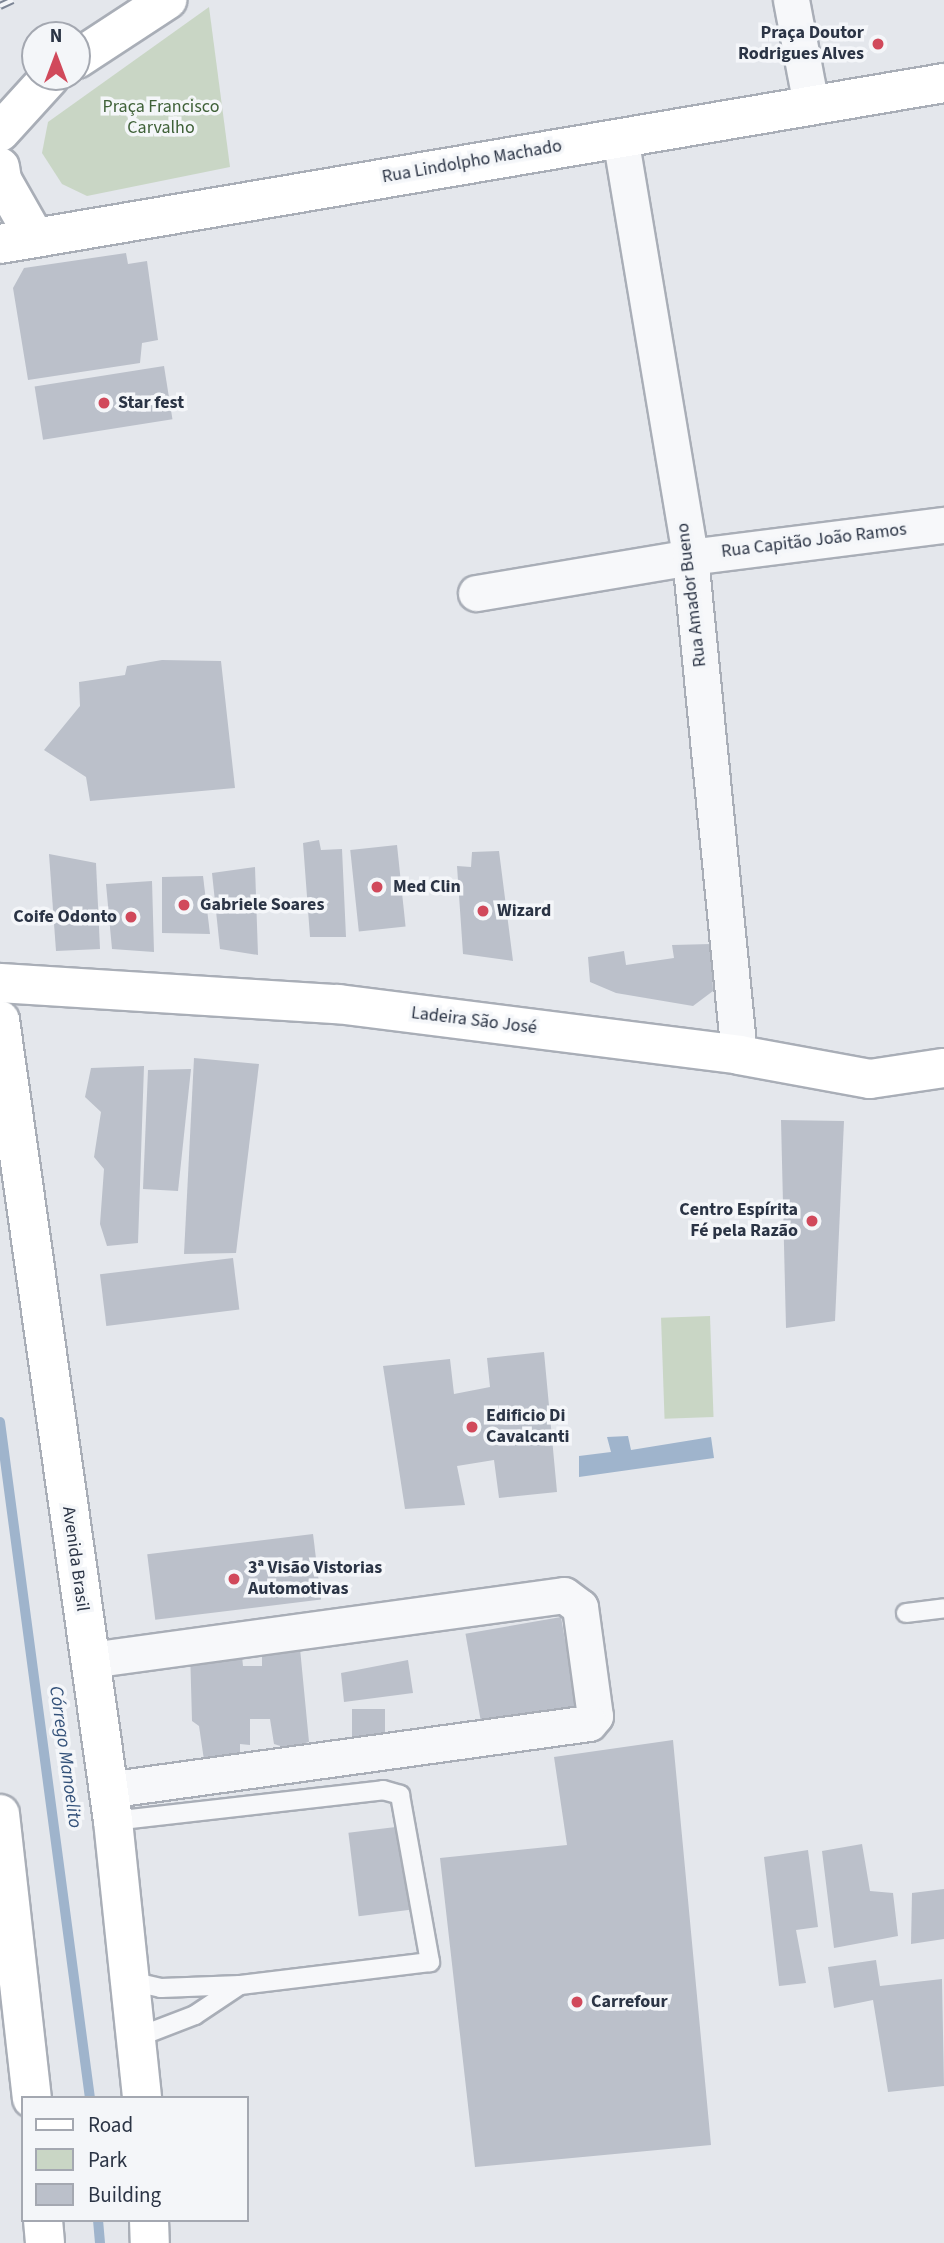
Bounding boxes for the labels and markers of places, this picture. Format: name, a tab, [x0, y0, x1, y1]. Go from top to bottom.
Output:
place label: Praça Doutor Rodrigues Alves	[738, 23, 864, 66]
marker: Praça Doutor Rodrigues Alves	[870, 36, 886, 52]
place label: Star fest	[118, 392, 184, 414]
marker: Star fest	[96, 395, 112, 411]
place label: Med Clin	[393, 876, 461, 898]
marker: Med Clin	[367, 877, 387, 897]
place label: Gabriele Soares	[200, 894, 324, 916]
marker: Gabriele Soares	[174, 895, 194, 915]
place label: Wizard	[497, 900, 551, 922]
marker: Wizard	[475, 903, 491, 919]
place label: Coife Odonto	[13, 906, 117, 928]
marker: Coife Odonto	[123, 909, 139, 925]
place label: Centro Espírita Fé pela Razão	[679, 1200, 798, 1242]
marker: Centro Espírita Fé pela Razão	[804, 1213, 820, 1229]
place label: Edificio Di Cavalcanti	[486, 1406, 570, 1448]
marker: Edificio Di Cavalcanti	[464, 1419, 480, 1435]
place label: 3ª Visão Vistorias Automotivas	[248, 1558, 382, 1600]
marker: 3ª Visão Vistorias Automotivas	[226, 1571, 242, 1587]
place label: Carrefour	[591, 1991, 668, 2013]
marker: Carrefour	[569, 1994, 585, 2010]

